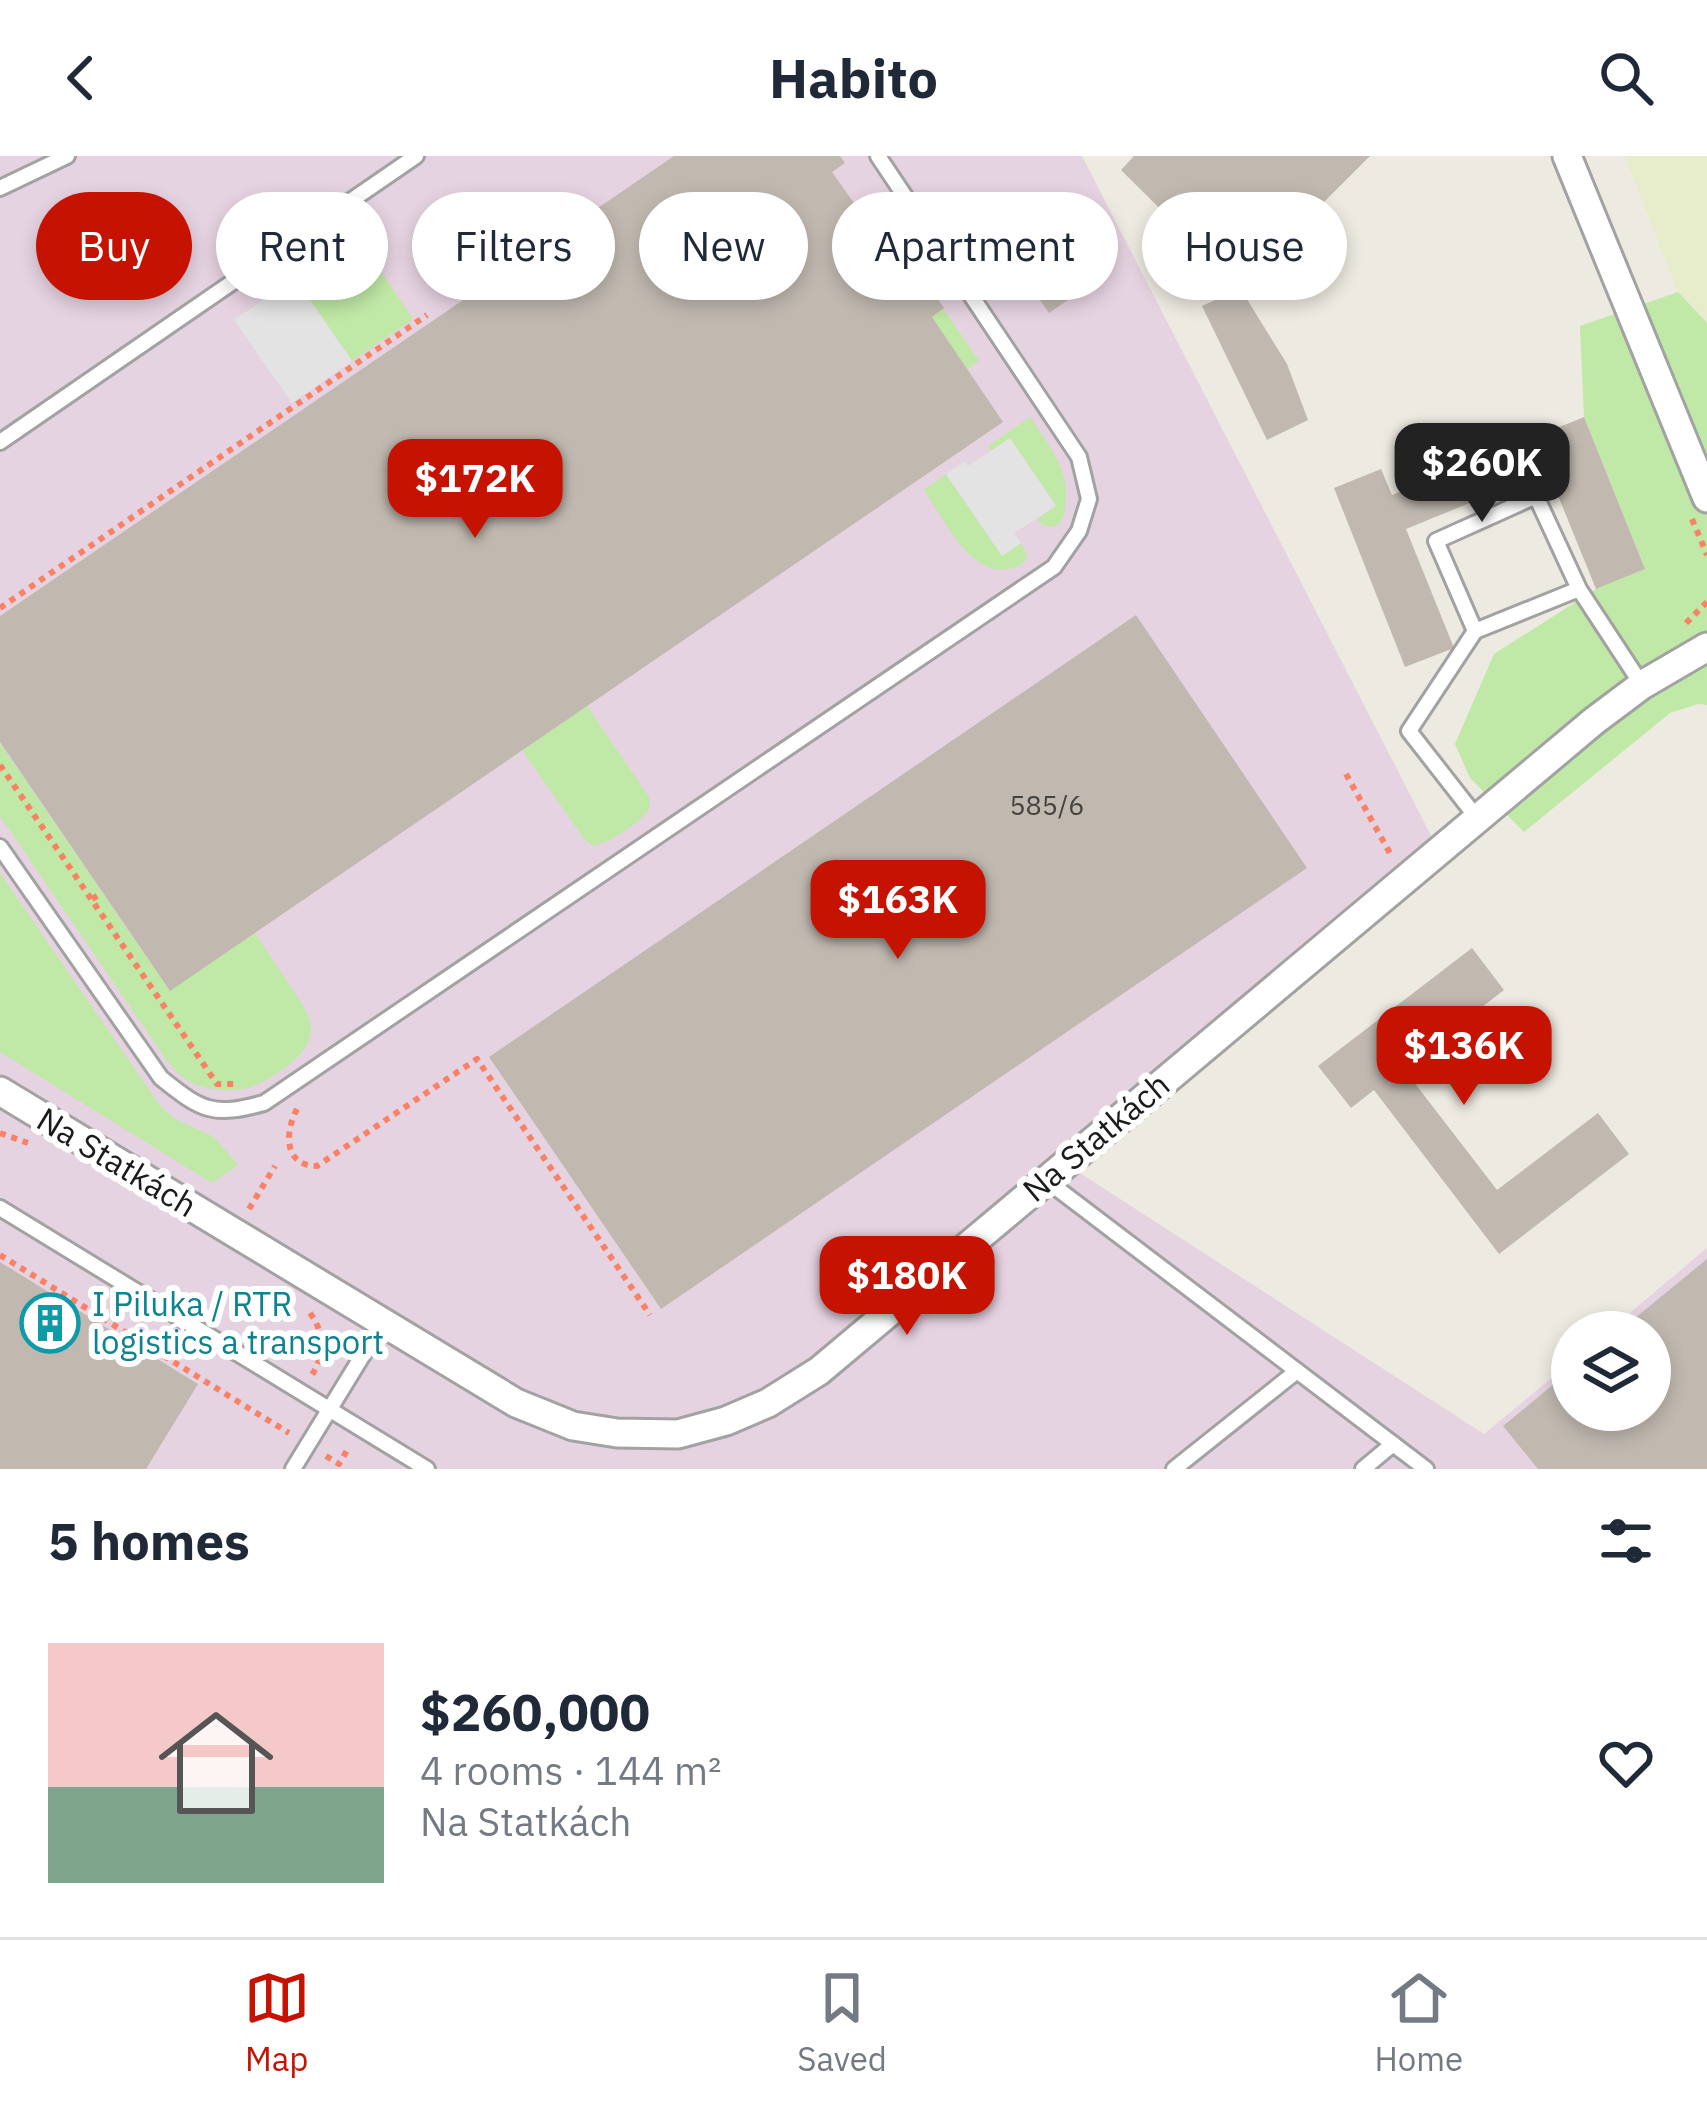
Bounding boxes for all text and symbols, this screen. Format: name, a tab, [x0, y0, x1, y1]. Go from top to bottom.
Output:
text: Habito	[769, 43, 938, 113]
icon: back	[48, 45, 114, 111]
icon: search	[1593, 45, 1659, 111]
chip: Buy	[36, 192, 192, 300]
chip: Rent	[216, 192, 388, 300]
chip: Filters	[412, 192, 615, 300]
chip: New	[639, 192, 808, 300]
chip: Apartment	[832, 192, 1118, 300]
chip: House	[1142, 192, 1347, 300]
pin: $260K	[1398, 423, 1566, 525]
text: $260K	[1422, 436, 1542, 487]
pin: $172K	[391, 439, 559, 541]
text: $172K	[415, 452, 535, 503]
house number: 585/6	[1009, 787, 1085, 822]
pin: $163K	[814, 860, 982, 962]
text: $163K	[838, 873, 958, 924]
pin: $136K	[1380, 1006, 1548, 1108]
text: $136K	[1404, 1019, 1524, 1070]
street label: Na Statkách	[1013, 1063, 1178, 1211]
street label: Na Statkách	[30, 1097, 205, 1226]
pin: $180K	[823, 1236, 991, 1338]
text: $180K	[847, 1249, 967, 1300]
place label: I Piluka / RTR logistics a transport	[92, 1282, 384, 1363]
building icon: I Piluka / RTR logistics a transport	[19, 1292, 81, 1354]
map controls	[1551, 1311, 1671, 1431]
button: layers	[1551, 1311, 1671, 1431]
text: 5 homes	[48, 1508, 250, 1574]
icon: filters	[1593, 1508, 1659, 1574]
text: $260,000	[420, 1679, 650, 1745]
icon: home	[144, 1691, 288, 1835]
icon: heart	[1593, 1730, 1659, 1796]
text: 4 rooms · 144 m²	[420, 1745, 722, 1796]
text: Na Statkách	[420, 1796, 631, 1847]
tab: Map	[244, 1965, 310, 2080]
tab: Saved	[797, 1965, 887, 2080]
tab: Home	[1374, 1965, 1463, 2080]

